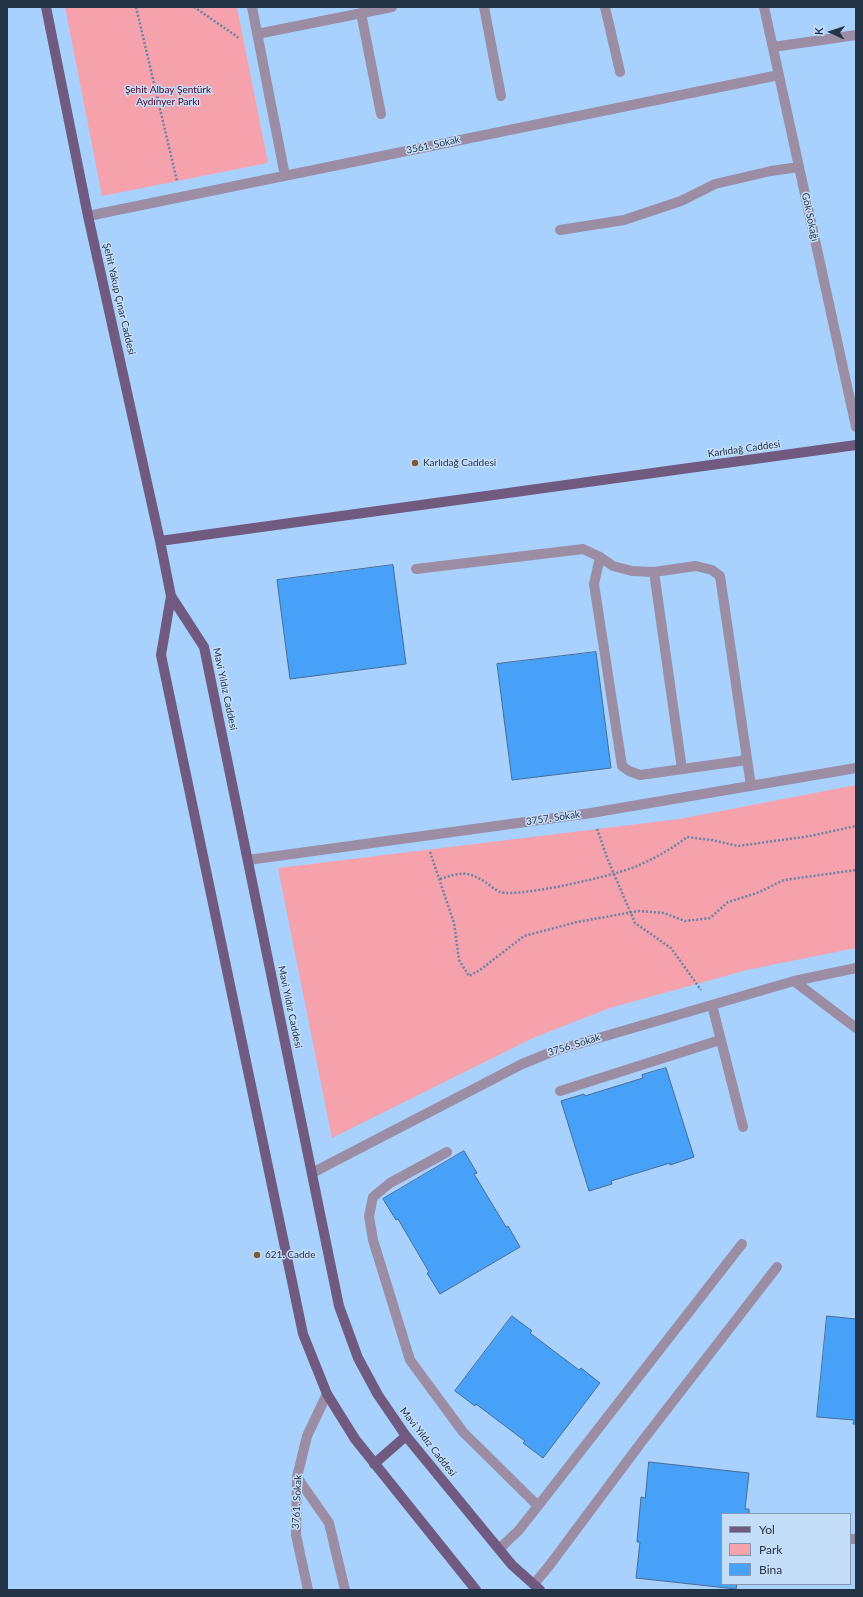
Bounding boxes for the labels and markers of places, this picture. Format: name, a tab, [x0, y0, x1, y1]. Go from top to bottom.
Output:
place label: Karlıdağ Caddesi	[423, 457, 496, 469]
marker: Karlıdağ Caddesi	[410, 458, 420, 468]
place label: 621. Cadde	[265, 1249, 315, 1261]
marker: 621. Cadde	[252, 1250, 262, 1260]

